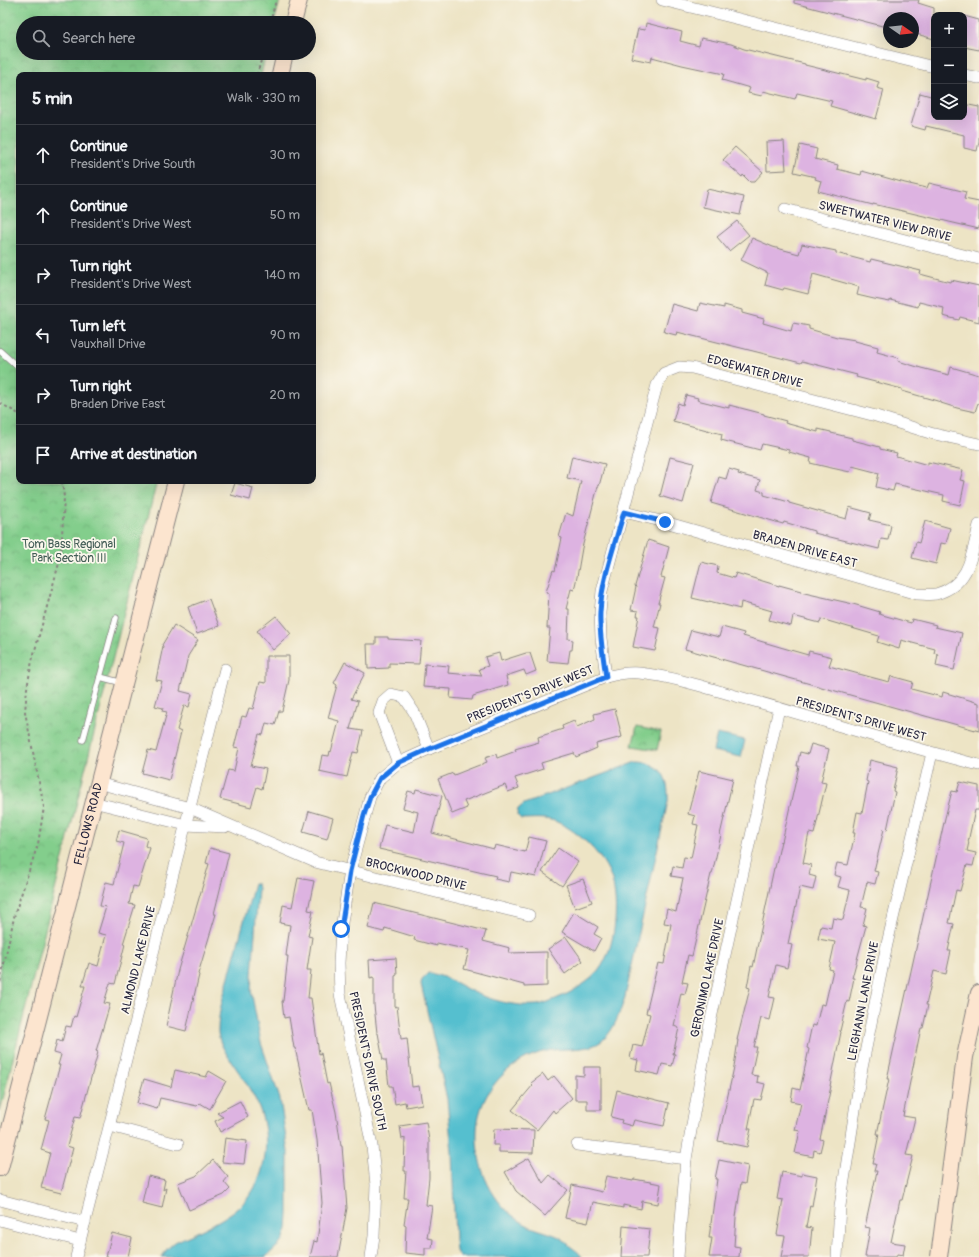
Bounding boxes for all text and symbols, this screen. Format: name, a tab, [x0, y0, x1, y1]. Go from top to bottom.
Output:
north arrow	[883, 12, 919, 48]
map controls	[931, 12, 967, 120]
button: +	[931, 12, 967, 48]
search box	[16, 16, 316, 60]
icon: search	[30, 27, 52, 49]
text: Search here	[62, 29, 135, 48]
button: −	[931, 48, 967, 84]
button: layers	[931, 84, 967, 120]
text: 5 min	[32, 88, 72, 109]
text: Walk · 330 m	[227, 90, 300, 106]
text: Continue	[70, 137, 128, 156]
icon: ahead	[32, 144, 54, 166]
text: 30 m	[270, 147, 300, 163]
text: President's Drive South	[70, 156, 195, 172]
text: Continue	[70, 197, 128, 216]
street label: SWEETWATER VIEW DRIVE	[817, 198, 953, 245]
icon: ahead	[32, 204, 54, 226]
text: 50 m	[270, 207, 300, 223]
text: President's Drive West	[70, 216, 191, 232]
text: Turn right	[70, 257, 131, 276]
icon: right	[32, 264, 54, 286]
text: 140 m	[264, 267, 300, 283]
text: President's Drive West	[70, 276, 191, 292]
text: Turn left	[70, 317, 126, 336]
icon: left	[32, 324, 54, 346]
text: 90 m	[270, 327, 300, 343]
text: Vauxhall Drive	[70, 336, 146, 352]
street label: EDGEWATER DRIVE	[706, 352, 804, 391]
text: Turn right	[70, 377, 131, 396]
icon: right	[32, 384, 54, 406]
text: 20 m	[269, 387, 300, 403]
text: Braden Drive East	[70, 396, 165, 412]
icon: arrive	[32, 444, 54, 466]
text: Arrive at destination	[70, 445, 197, 464]
route end	[656, 513, 674, 531]
street label: BRADEN DRIVE EAST	[751, 527, 859, 572]
park label: Tom Bass Regional Park Section III	[22, 537, 116, 566]
street label: PRESIDENT'S DRIVE WEST	[465, 662, 596, 727]
street label: PRESIDENT'S DRIVE WEST	[794, 694, 928, 745]
street label: FELLOWS ROAD	[71, 781, 106, 867]
street label: BROCKWOOD DRIVE	[364, 855, 468, 894]
street label: ALMOND LAKE DRIVE	[118, 904, 159, 1016]
street label: GERONIMO LAKE DRIVE	[688, 917, 727, 1039]
route start	[332, 920, 350, 938]
street label: LEIGHANN LANE DRIVE	[845, 940, 882, 1062]
street label: PRESIDENT'S DRIVE SOUTH	[345, 990, 390, 1132]

